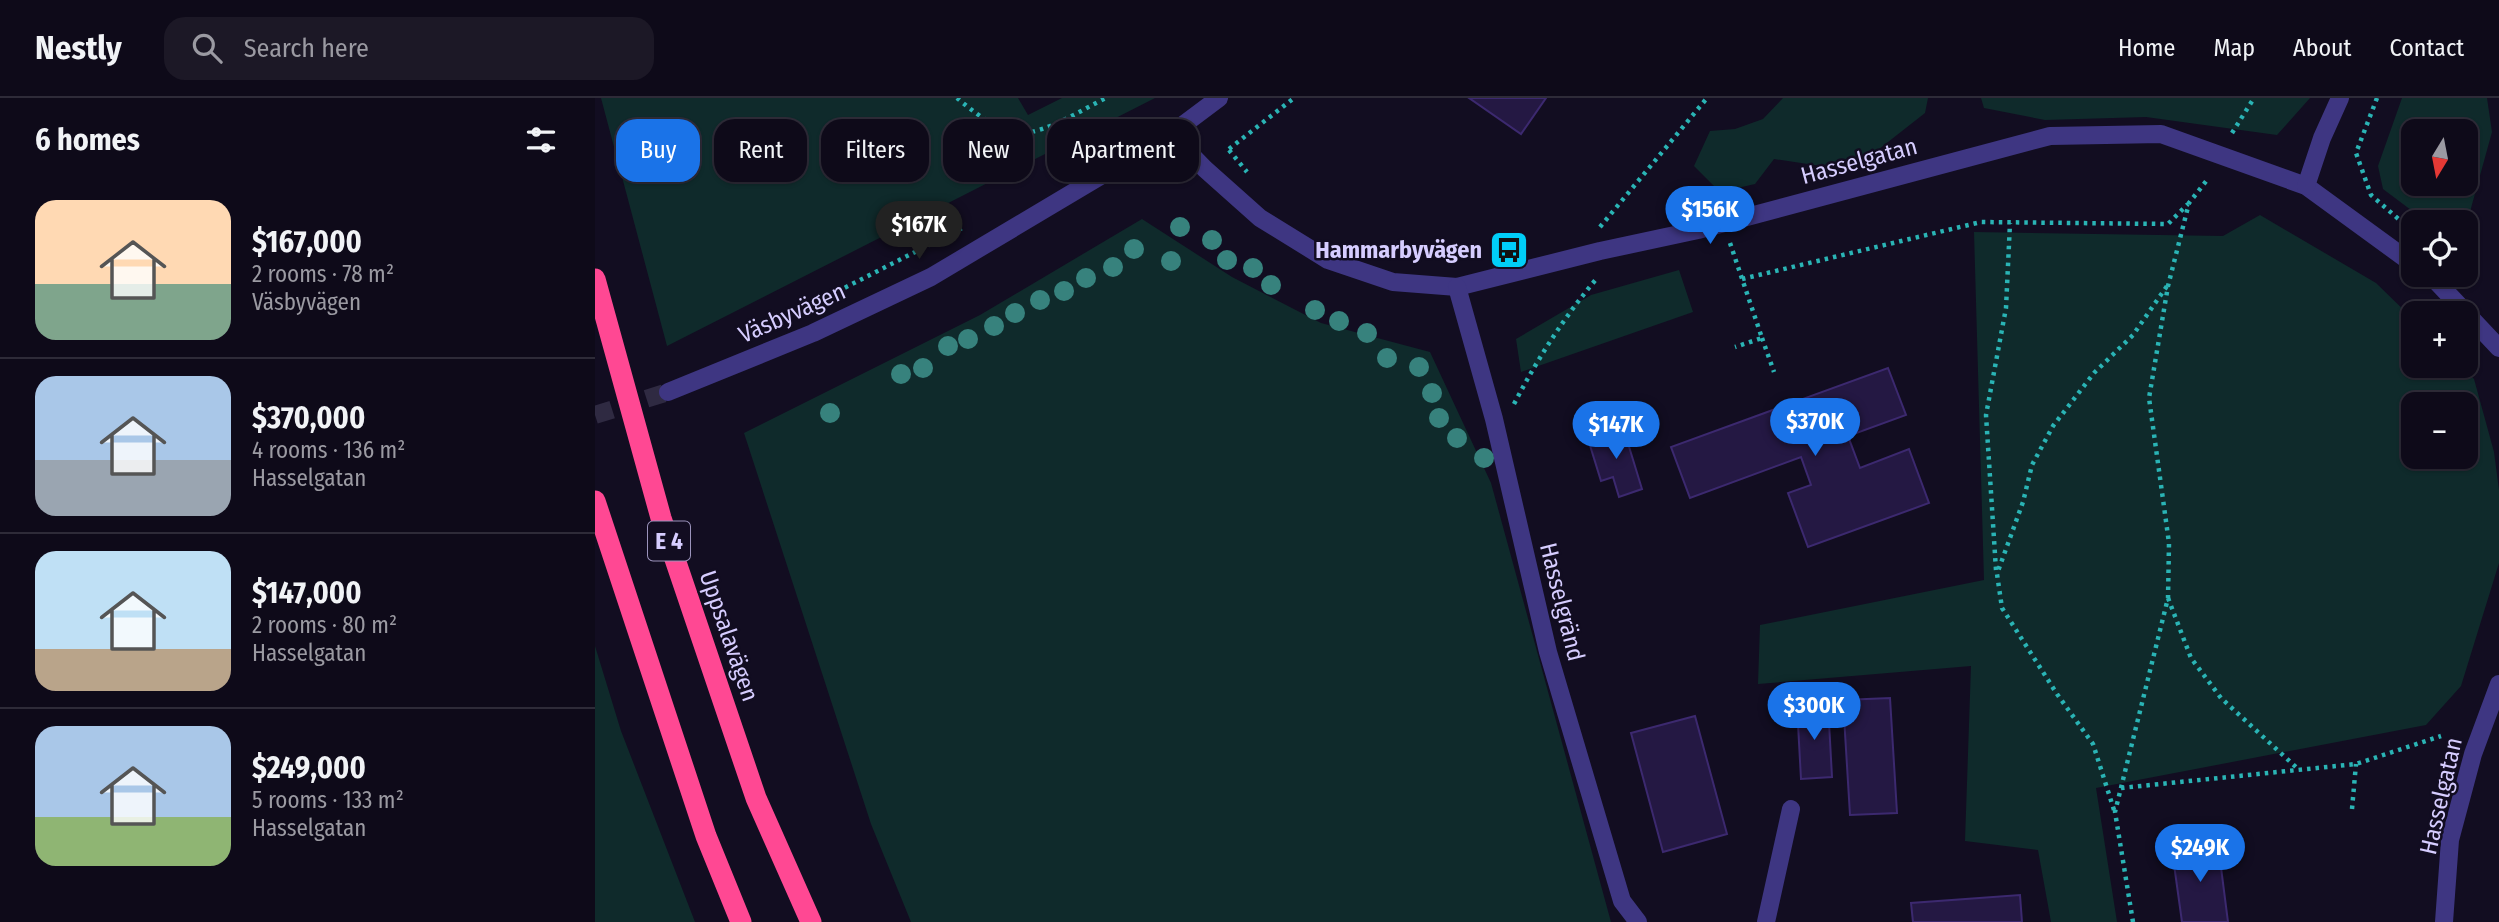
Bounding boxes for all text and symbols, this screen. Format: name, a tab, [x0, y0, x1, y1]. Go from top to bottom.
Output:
search box	[164, 17, 654, 80]
text: Nestly	[35, 28, 122, 68]
icon: search	[188, 29, 226, 67]
text: Search here	[244, 33, 369, 64]
text: Home	[2118, 34, 2175, 62]
text: Map	[2213, 34, 2255, 62]
text: About	[2293, 34, 2351, 62]
text: Contact	[2389, 34, 2464, 62]
chip: Buy	[616, 119, 700, 182]
chip: Rent	[714, 119, 807, 182]
chip: Filters	[821, 119, 929, 182]
chip: New	[943, 119, 1033, 182]
chip: Apartment	[1047, 119, 1199, 182]
north arrow	[2401, 119, 2478, 196]
map controls	[2401, 119, 2478, 469]
icon: filters	[522, 121, 560, 159]
text: 6 homes	[35, 122, 140, 158]
street label: Hasselgatan	[1798, 132, 1920, 190]
pin: $156K	[1661, 186, 1759, 246]
text: $156K	[1681, 195, 1739, 223]
pin: $167K	[870, 202, 968, 261]
text: $167K	[891, 210, 947, 238]
button: locate	[2401, 210, 2478, 287]
text: $167,000	[252, 224, 362, 260]
icon: home	[91, 228, 175, 312]
bus stop icon: Hammarbyvägen	[1488, 229, 1530, 271]
place label: Hammarbyvägen	[1315, 236, 1482, 264]
text: 2 rooms · 78 m²	[252, 260, 394, 288]
street label: Väsbyvägen	[734, 277, 850, 349]
text: Väsbyvägen	[252, 288, 361, 316]
button: +	[2401, 301, 2478, 378]
button: −	[2401, 392, 2478, 469]
pin: $370K	[1766, 398, 1864, 458]
text: $370,000	[252, 400, 365, 436]
pin: $147K	[1567, 402, 1665, 461]
icon: home	[91, 404, 175, 488]
text: $370K	[1786, 407, 1844, 435]
text: $147K	[1589, 410, 1643, 438]
text: 4 rooms · 136 m²	[252, 436, 405, 464]
text: Hasselgatan	[252, 464, 366, 492]
road number: E 4	[648, 522, 690, 560]
street label: Hasselgränd	[1534, 540, 1590, 664]
street label: Uppsalavägen	[694, 567, 764, 705]
text: $147,000	[252, 575, 362, 611]
icon: home	[91, 579, 175, 663]
text: 2 rooms · 80 m²	[252, 611, 397, 639]
text: Hasselgatan	[252, 639, 366, 667]
pin: $300K	[1765, 682, 1863, 742]
text: $300K	[1784, 691, 1844, 719]
street label: Hasselgatan	[2414, 735, 2468, 857]
text: $249,000	[252, 750, 366, 786]
icon: home	[91, 754, 175, 838]
text: 5 rooms · 133 m²	[252, 786, 404, 814]
text: Hasselgatan	[252, 814, 366, 842]
pin: $249K	[2151, 824, 2249, 884]
text: $249K	[2171, 833, 2229, 861]

